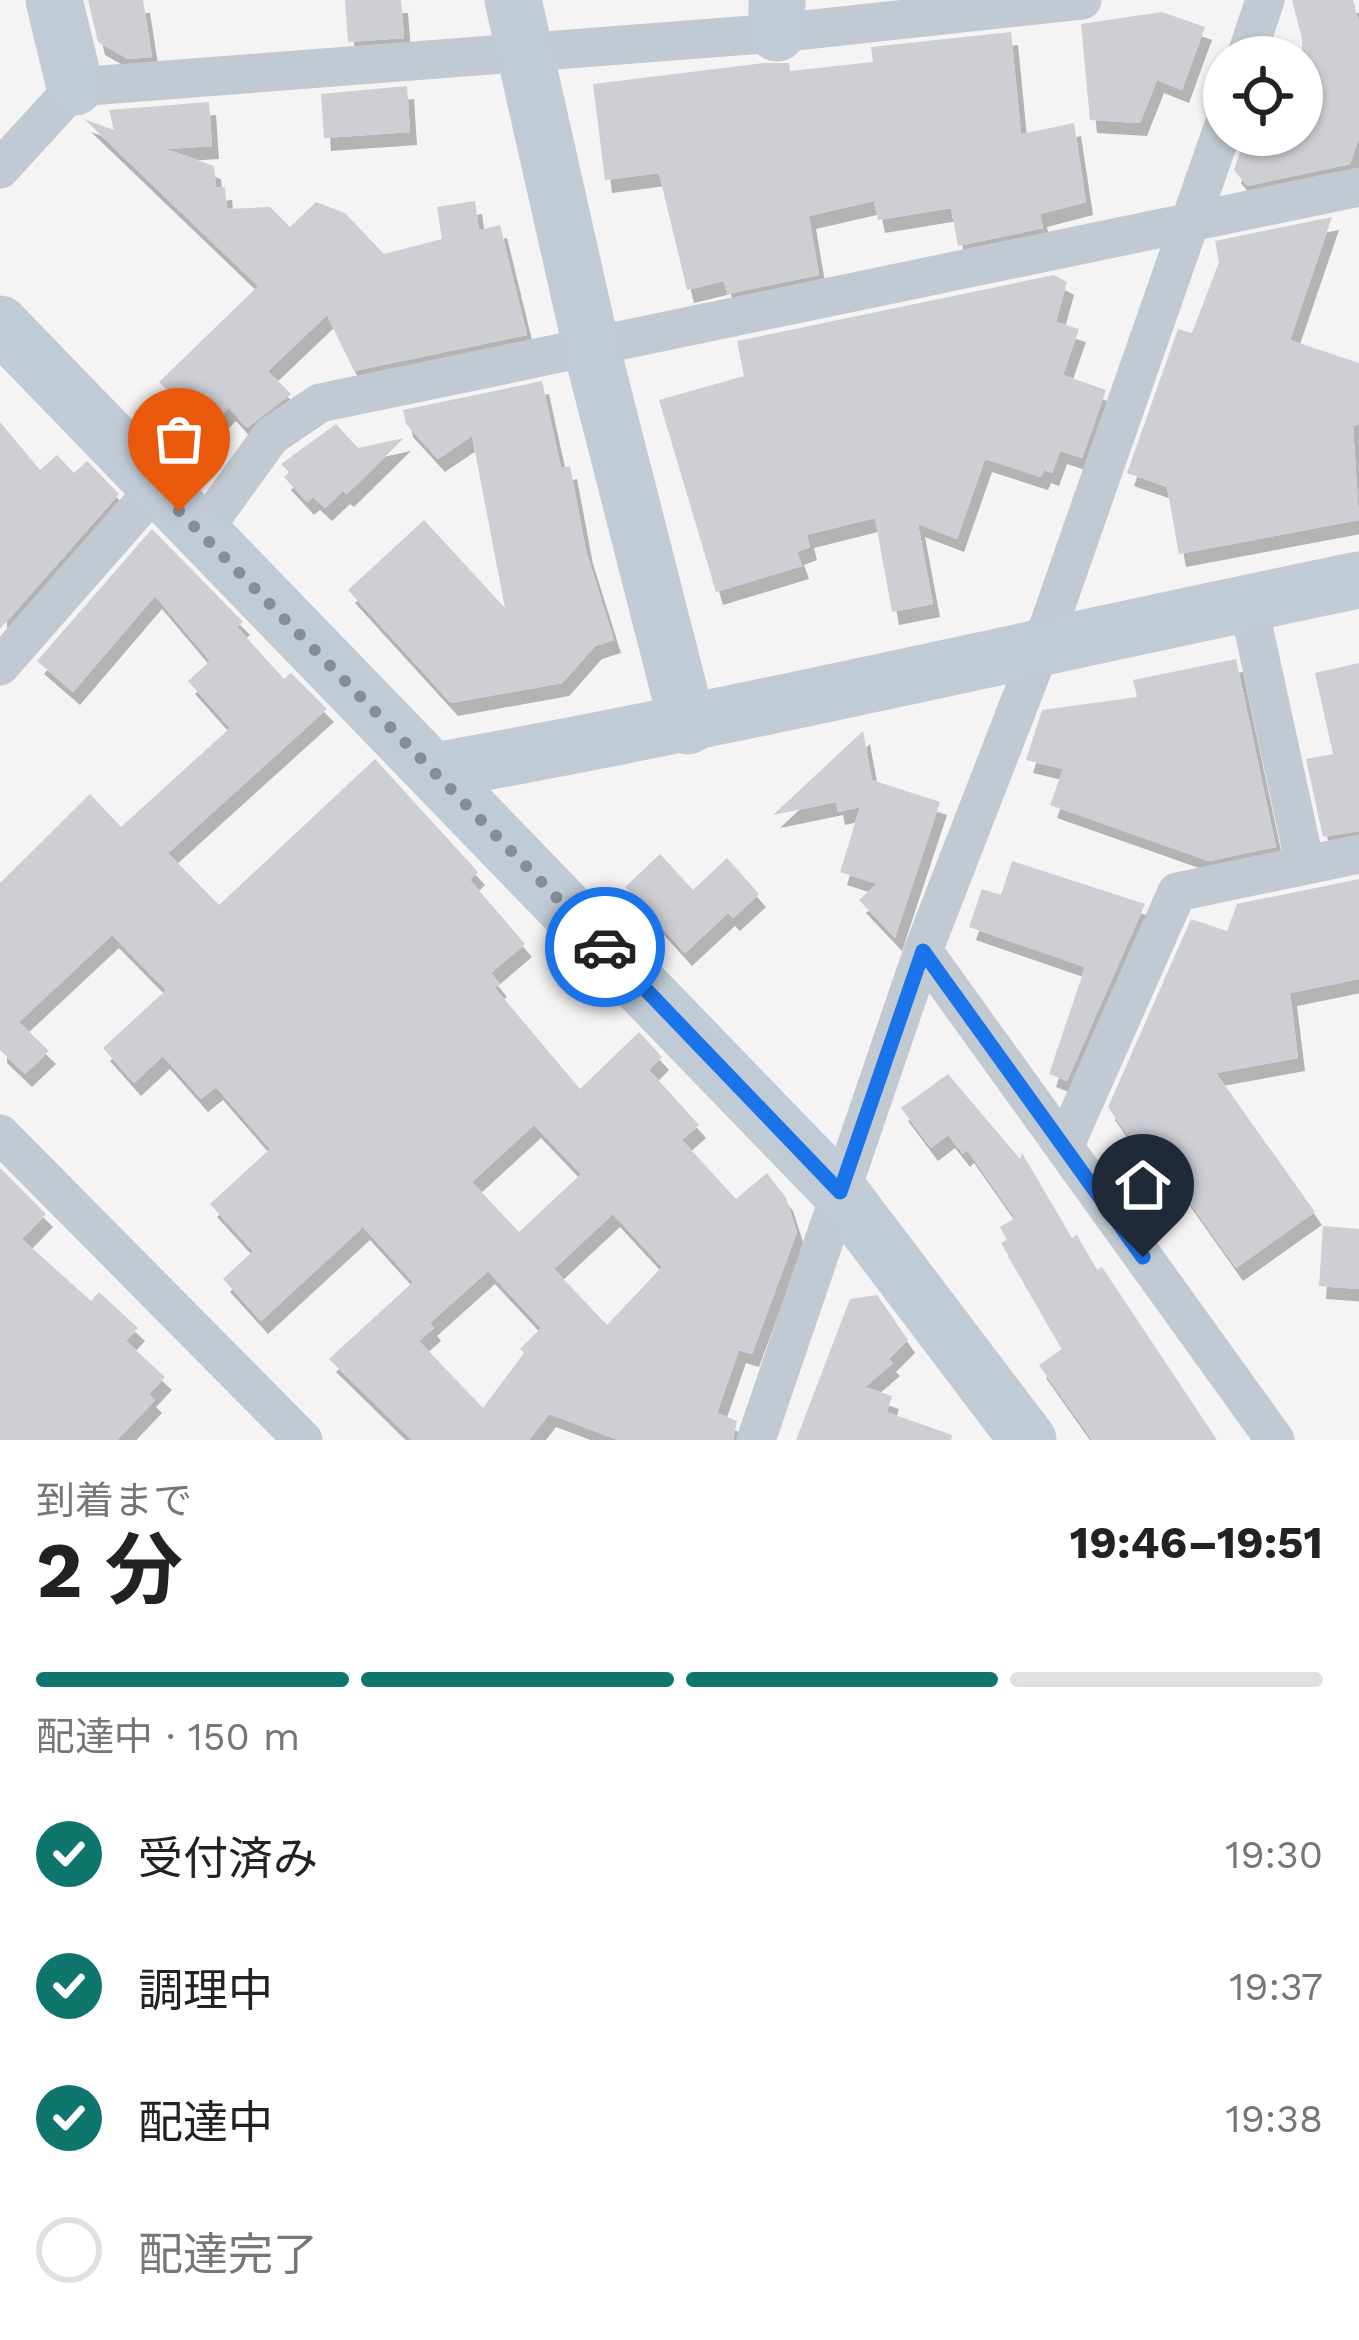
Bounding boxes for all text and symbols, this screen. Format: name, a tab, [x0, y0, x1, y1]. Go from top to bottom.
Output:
map controls	[1203, 36, 1323, 156]
button: locate	[1203, 36, 1323, 156]
pin	[128, 388, 230, 511]
icon: bag	[146, 406, 212, 472]
courier	[545, 887, 665, 1007]
icon: car	[572, 914, 638, 980]
pin	[1092, 1134, 1194, 1257]
icon: home	[1110, 1152, 1176, 1218]
text: 到着まで	[36, 1478, 192, 1523]
text: 19:46–19:51	[1070, 1516, 1323, 1569]
text: 2 分	[36, 1524, 183, 1616]
text: 配達中 · 150 m	[36, 1714, 300, 1759]
icon: check	[36, 1821, 102, 1887]
text: 受付済み	[138, 1832, 318, 1885]
text: 19:30	[1225, 1832, 1323, 1877]
icon: check	[36, 1953, 102, 2019]
text: 調理中	[138, 1964, 273, 2017]
text: 19:37	[1229, 1964, 1323, 2009]
icon: check	[36, 2085, 102, 2151]
text: 配達中	[138, 2096, 273, 2149]
text: 19:38	[1225, 2096, 1323, 2141]
text: 配達完了	[138, 2228, 318, 2281]

